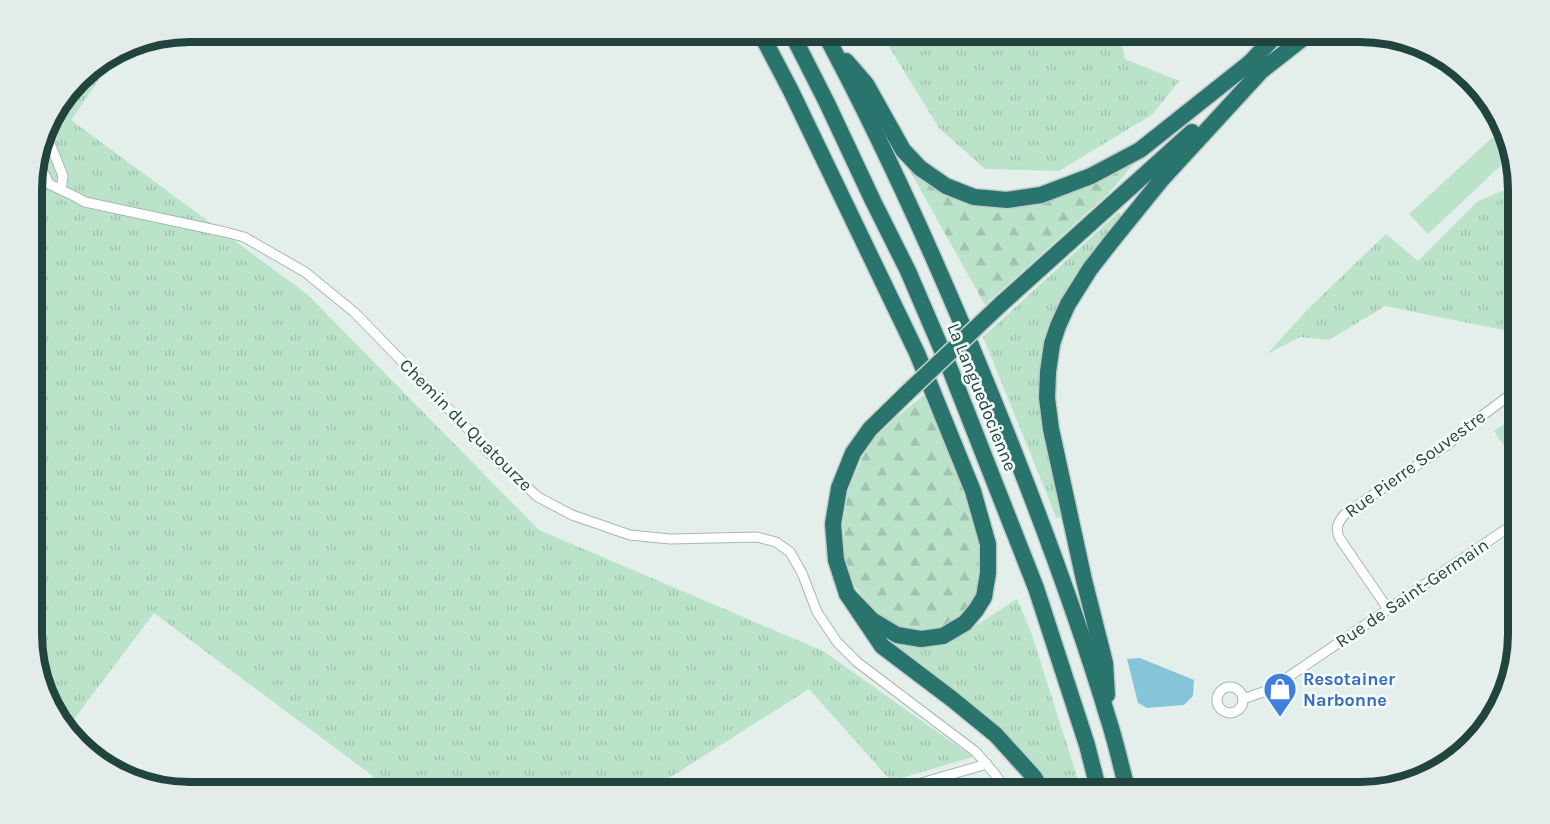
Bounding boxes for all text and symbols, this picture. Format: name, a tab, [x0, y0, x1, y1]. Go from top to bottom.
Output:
street label: La Languedocienne	[942, 320, 1022, 474]
street label: Chemin du Quatourze	[395, 354, 537, 496]
street label: Rue Pierre Souvestre	[1340, 406, 1490, 522]
street label: Rue de Saint-Germain	[1331, 534, 1493, 652]
place label: Resotainer Narbonne	[1303, 668, 1395, 711]
shop icon: Resotainer Narbonne	[1262, 671, 1298, 718]

